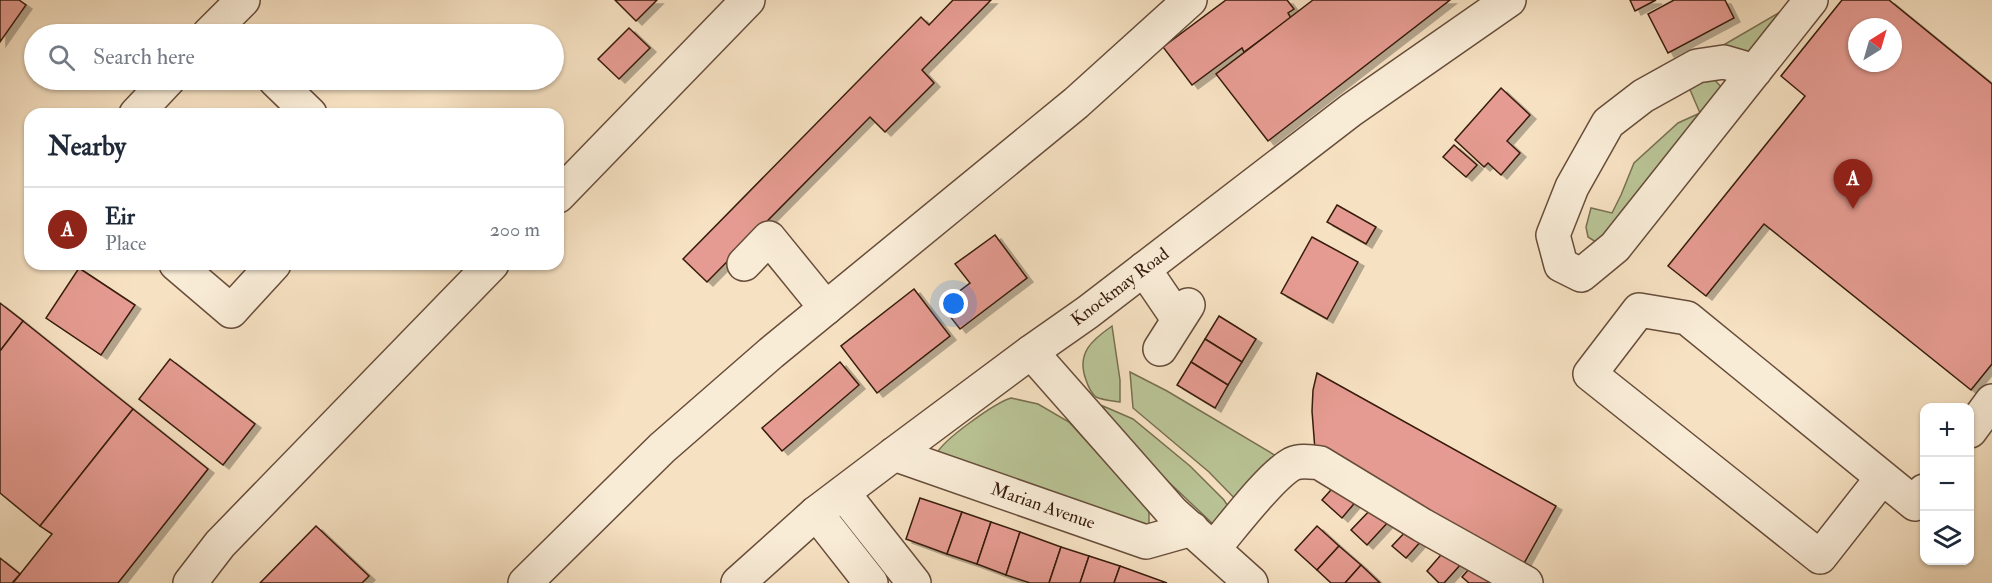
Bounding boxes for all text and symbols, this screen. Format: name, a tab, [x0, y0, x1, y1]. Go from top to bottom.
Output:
north arrow	[1848, 18, 1902, 72]
search box	[24, 24, 564, 90]
icon: search	[45, 41, 78, 74]
text: Search here	[93, 43, 195, 71]
text: Nearby	[48, 131, 126, 163]
pin: A	[1834, 160, 1872, 209]
text: Eir	[105, 203, 135, 231]
text: A	[61, 217, 74, 242]
text: 200 m	[490, 217, 540, 242]
text: Place	[105, 231, 146, 256]
street label: Knockmay Road	[1066, 243, 1174, 331]
your location	[939, 289, 968, 318]
map controls	[1920, 403, 1974, 565]
button: +	[1920, 403, 1974, 457]
button: −	[1920, 457, 1974, 511]
street label: Marian Avenue	[988, 477, 1099, 535]
button: layers	[1920, 511, 1974, 565]

